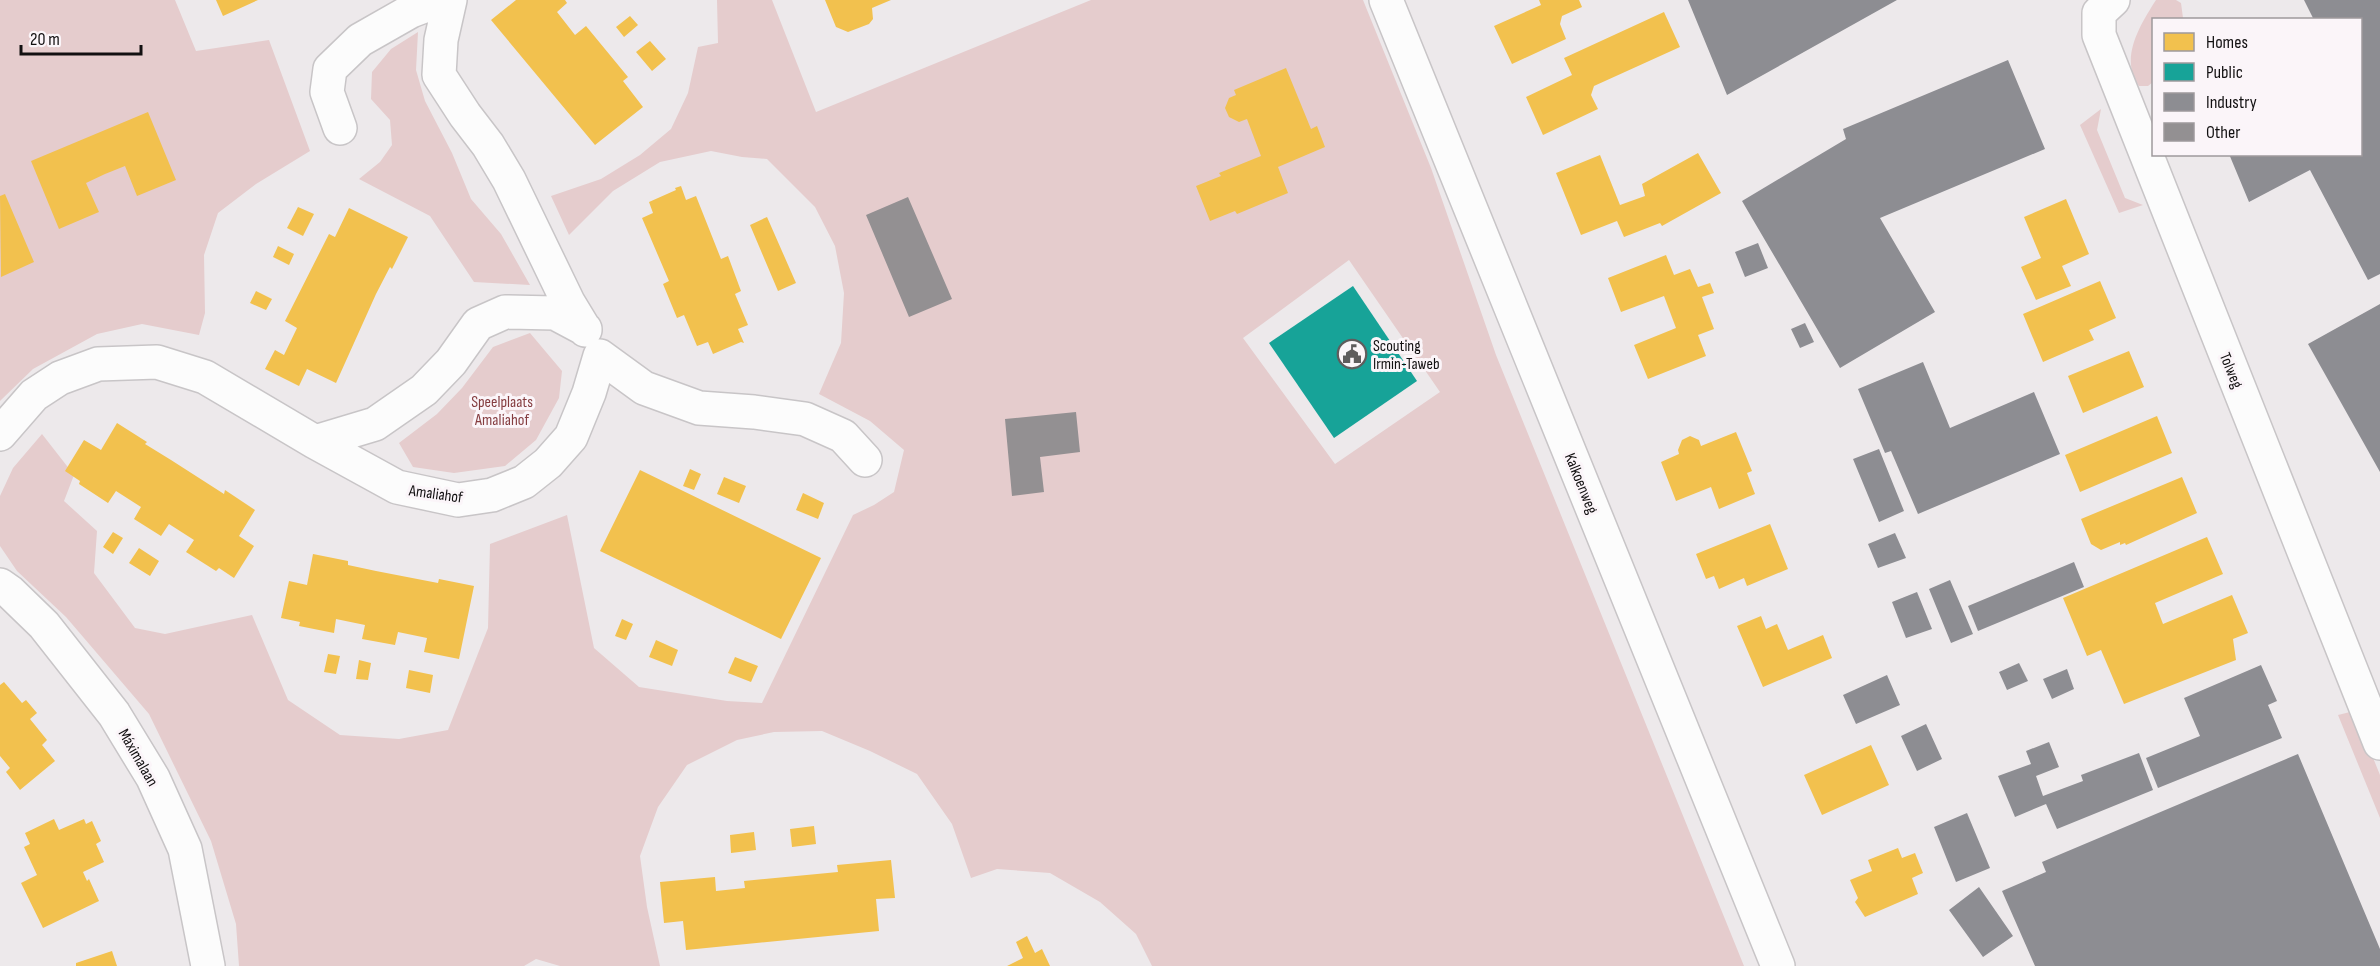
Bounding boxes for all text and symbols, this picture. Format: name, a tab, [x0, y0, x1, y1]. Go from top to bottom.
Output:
scale bar	[21, 18, 141, 56]
legend	[2152, 18, 2362, 156]
text: 20 m	[30, 29, 60, 50]
text: Homes	[2206, 32, 2248, 53]
text: Public	[2206, 62, 2243, 83]
text: Industry	[2206, 92, 2257, 113]
text: Other	[2206, 122, 2240, 143]
place label: Scouting Irmin-Taweb	[1373, 337, 1440, 374]
public building icon: Scouting Irmin-Taweb	[1336, 338, 1368, 370]
street label: Tolweg	[2215, 350, 2246, 391]
park label: Speelplaats Amaliahof	[471, 393, 533, 430]
street label: Kalkoenweg	[1560, 450, 1601, 517]
street label: Amaliahof	[407, 481, 464, 508]
street label: Máximalaan	[114, 726, 162, 790]

